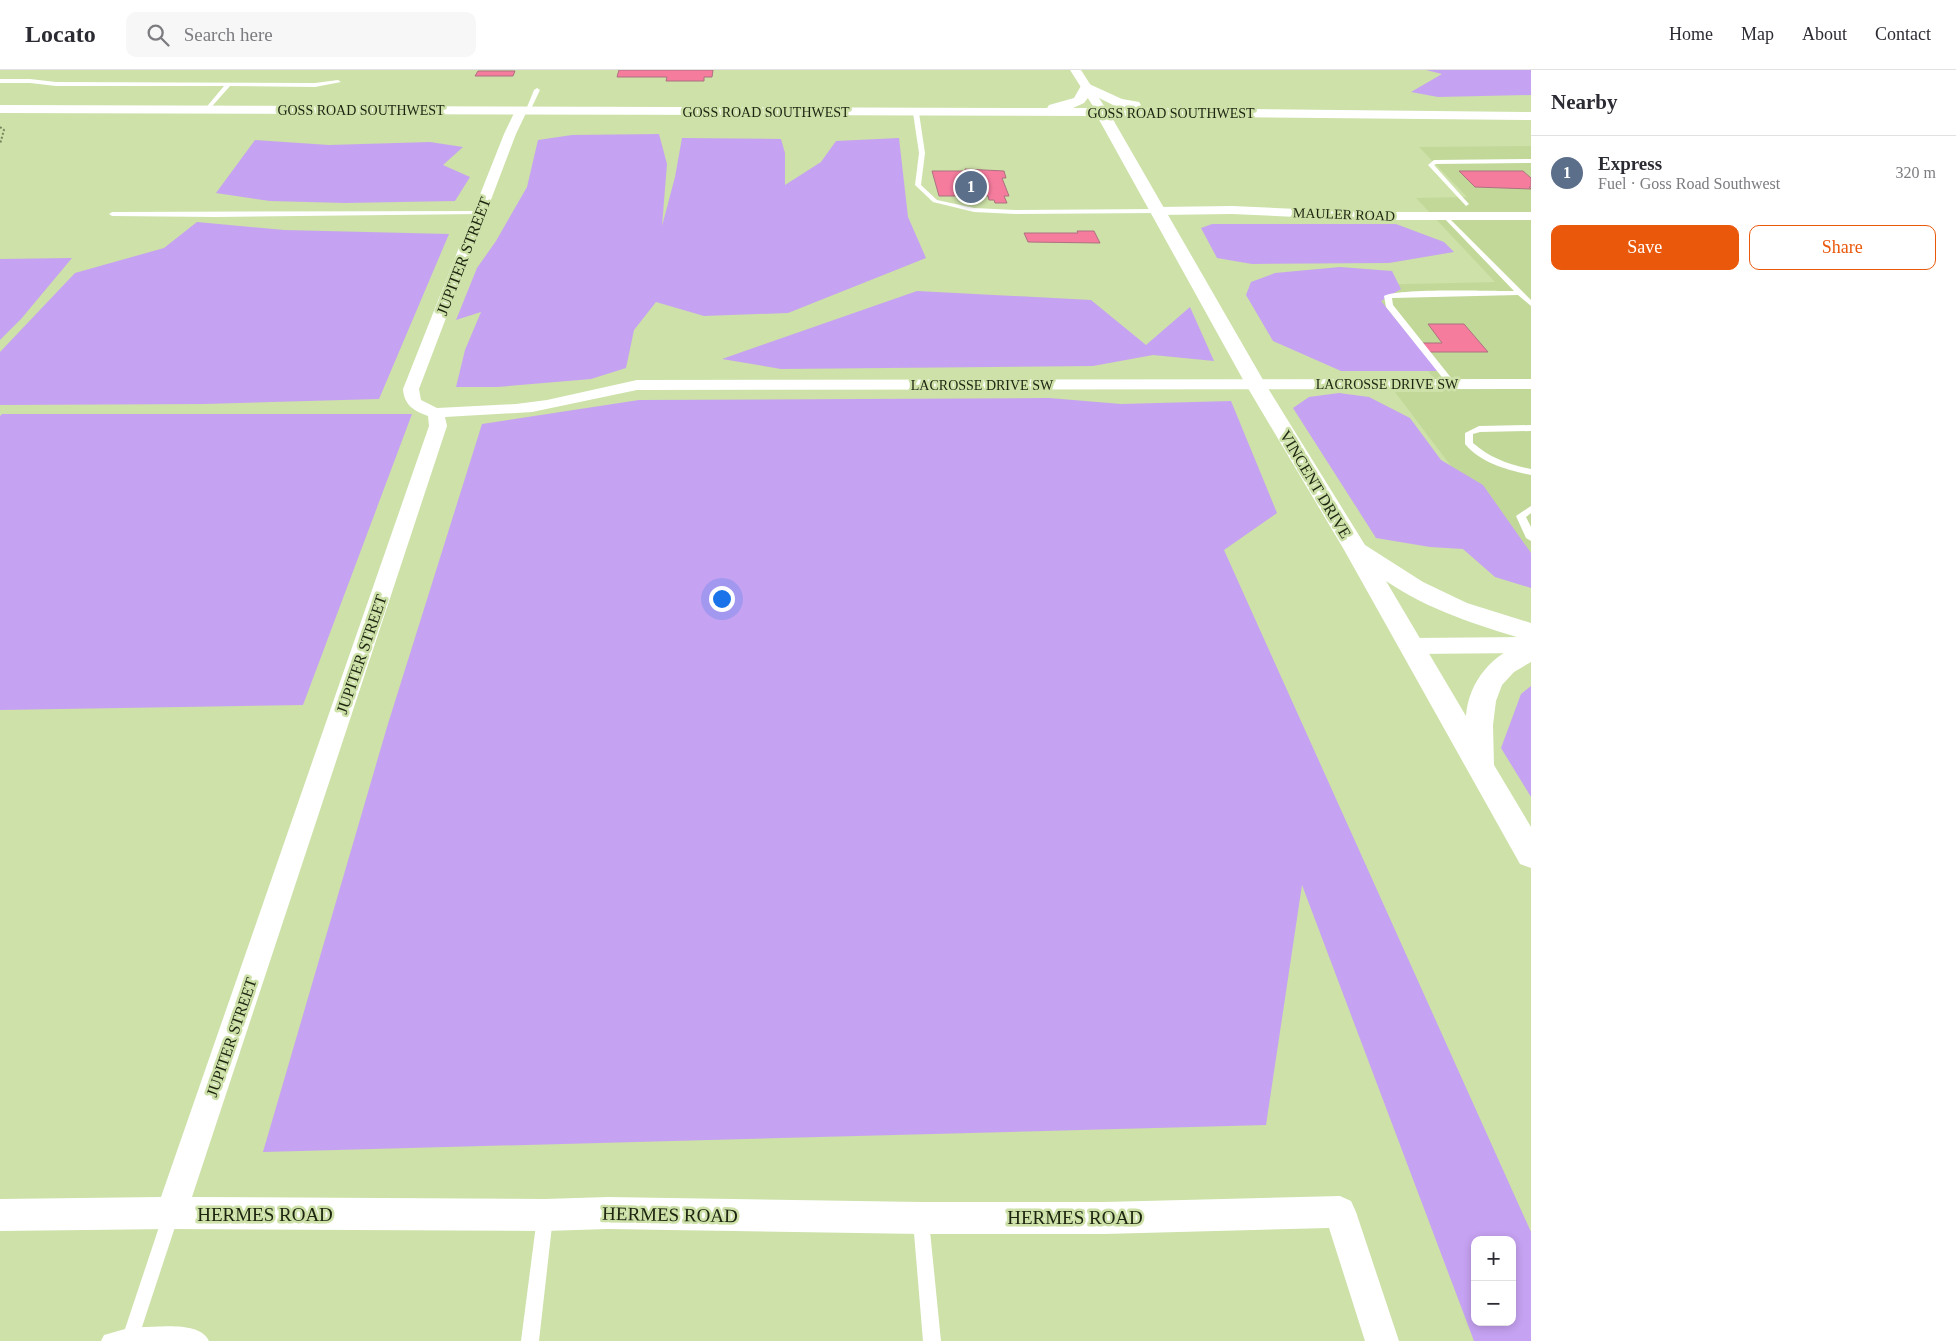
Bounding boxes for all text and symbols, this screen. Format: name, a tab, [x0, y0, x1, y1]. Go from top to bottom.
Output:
search box	[126, 12, 476, 57]
text: Locato	[25, 21, 96, 47]
icon: search	[144, 21, 172, 49]
text: Search here	[184, 24, 273, 45]
text: Home	[1669, 24, 1713, 44]
text: Map	[1741, 24, 1774, 44]
text: About	[1802, 24, 1847, 44]
text: Contact	[1875, 24, 1931, 44]
text: Nearby	[1551, 90, 1618, 114]
street label: GOSS ROAD SOUTHWEST	[277, 103, 445, 118]
street label: GOSS ROAD SOUTHWEST	[682, 105, 850, 120]
street label: GOSS ROAD SOUTHWEST	[1087, 106, 1255, 121]
text: Express	[1598, 153, 1662, 174]
text: 1	[1563, 164, 1571, 181]
text: 320 m	[1896, 164, 1936, 181]
pin: 1	[955, 168, 987, 206]
text: Fuel · Goss Road Southwest	[1598, 175, 1780, 192]
street label: JUPITER STREET	[433, 195, 494, 318]
street label: MAULER ROAD	[1293, 205, 1395, 224]
button: Save	[1551, 225, 1739, 270]
button: Share	[1749, 225, 1936, 270]
street label: LACROSSE DRIVE SW	[1316, 377, 1459, 392]
street label: LACROSSE DRIVE SW	[911, 378, 1054, 393]
street label: VINCENT DRIVE	[1277, 427, 1354, 541]
your location	[709, 586, 735, 612]
street label: JUPITER STREET	[333, 592, 390, 716]
street label: JUPITER STREET	[203, 975, 260, 1099]
street label: HERMES ROAD	[602, 1203, 738, 1226]
street label: HERMES ROAD	[197, 1204, 333, 1225]
street label: HERMES ROAD	[1007, 1207, 1143, 1228]
map controls	[1471, 1236, 1516, 1326]
button: +	[1471, 1236, 1516, 1281]
button: −	[1471, 1281, 1516, 1326]

